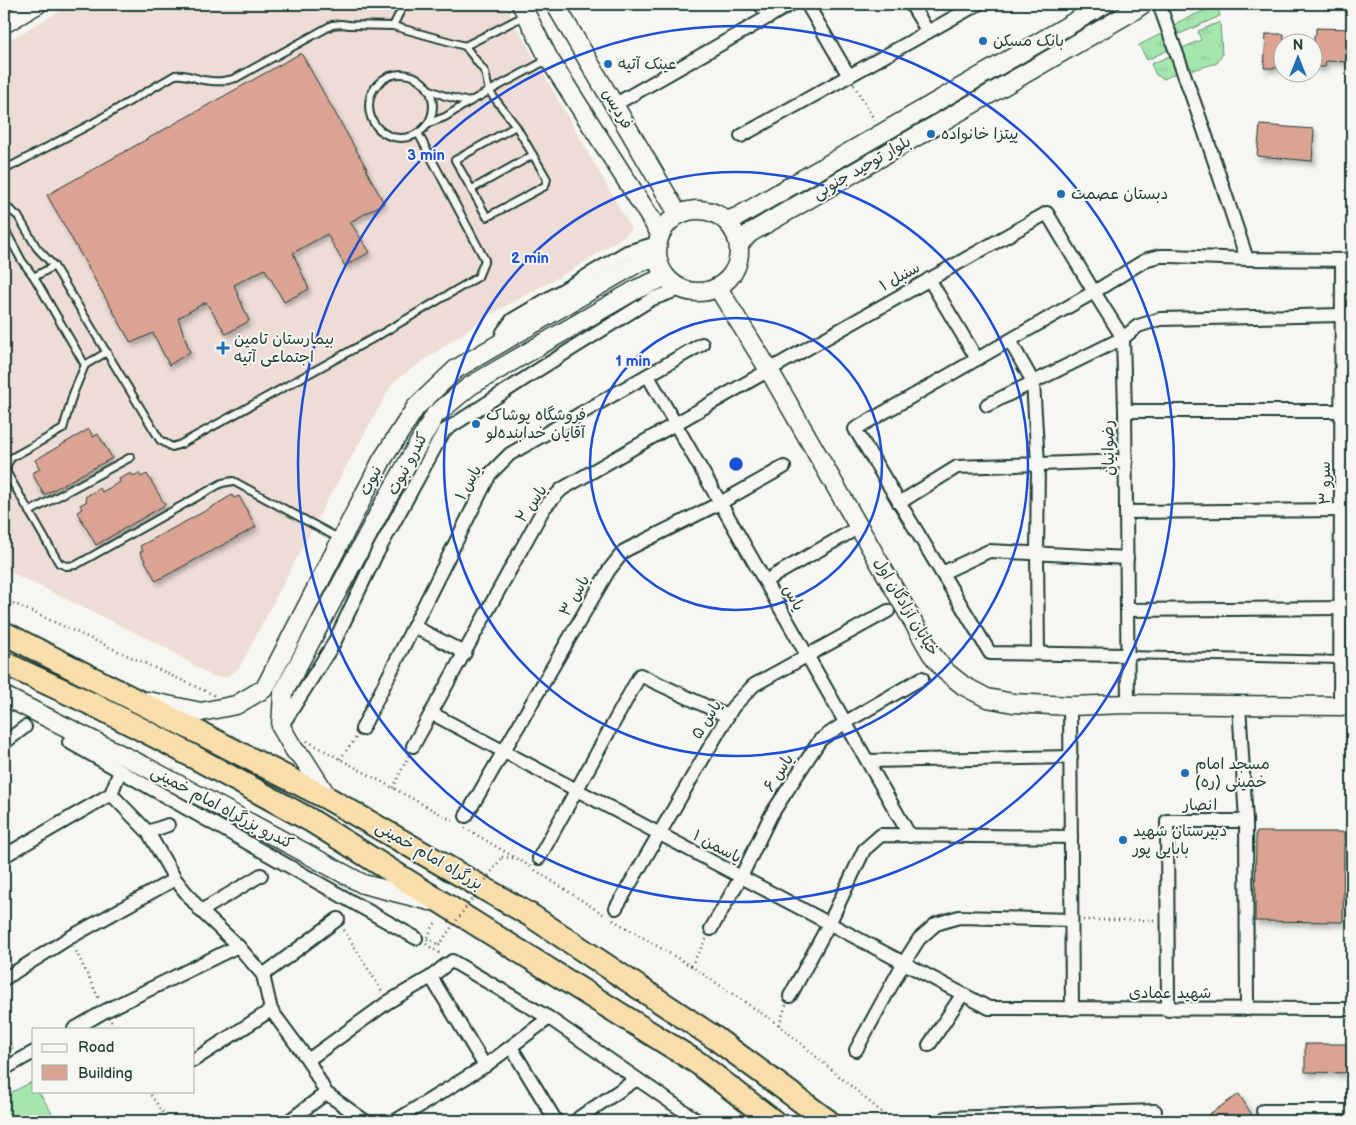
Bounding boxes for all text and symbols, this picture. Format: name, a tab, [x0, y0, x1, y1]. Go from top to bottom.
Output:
place label: بانک مسکن	[993, 32, 1064, 51]
north arrow	[1274, 32, 1324, 82]
marker: بانک مسکن	[977, 35, 989, 47]
text: N	[1293, 37, 1303, 54]
place label: عینک آتیه	[618, 55, 677, 74]
marker: عینک آتیه	[602, 58, 614, 70]
street label: فردیس	[598, 85, 636, 133]
place label: پیتزا خانواده	[941, 125, 1018, 144]
marker: پیتزا خانواده	[925, 128, 937, 140]
street label: بلوار توحید جنوبی	[810, 132, 914, 204]
text: 3 min	[407, 146, 445, 165]
place label: دبستان عصمت	[1071, 185, 1168, 204]
marker: دبستان عصمت	[1055, 188, 1067, 200]
text: 2 min	[511, 249, 549, 268]
street label: سنبل ۱	[876, 258, 924, 296]
place label: بیمارستان تامین اجتماعی آتیه	[234, 330, 334, 367]
marker: بیمارستان تامین اجتماعی آتیه	[216, 341, 230, 355]
text: 1 min	[615, 352, 651, 371]
place label: فروشگاه پوشاک آقایان خدابنده‌لو	[485, 405, 586, 443]
marker: فروشگاه پوشاک آقایان خدابنده‌لو	[470, 418, 482, 430]
street label: رضوانیان	[1099, 420, 1119, 476]
street label: کندرو نبوت	[384, 429, 433, 499]
centre of rings	[727, 455, 745, 473]
street label: سرو ۳	[1316, 461, 1335, 505]
street label: یاس ۱	[452, 462, 486, 504]
street label: نبوت	[356, 463, 386, 499]
street label: یاس ۲	[512, 481, 552, 527]
street label: خیابان آزادگان اول	[869, 554, 944, 660]
street label: یاس ۳	[556, 572, 594, 620]
street label: یاس	[778, 582, 808, 614]
street label: یاس ۵	[688, 697, 726, 743]
street label: یاس ۶	[760, 751, 798, 795]
place label: مسجد امام خمینی (ره)	[1195, 755, 1270, 792]
street label: کندرو بزرگراه امام خمینی	[147, 762, 297, 855]
marker: مسجد امام خمینی (ره)	[1179, 767, 1191, 779]
street label: انصار	[1181, 796, 1217, 815]
street label: بزرگراه امام خمینی	[371, 817, 486, 896]
place label: دبیرستان شهید بابایی پور	[1131, 822, 1227, 859]
street label: یاسمن ۱	[689, 826, 745, 868]
marker: دبیرستان شهید بابایی پور	[1117, 834, 1129, 846]
street label: شهید عمادی	[1129, 984, 1211, 1003]
legend	[32, 1028, 195, 1092]
text: Road	[78, 1038, 114, 1057]
text: Building	[78, 1064, 133, 1083]

